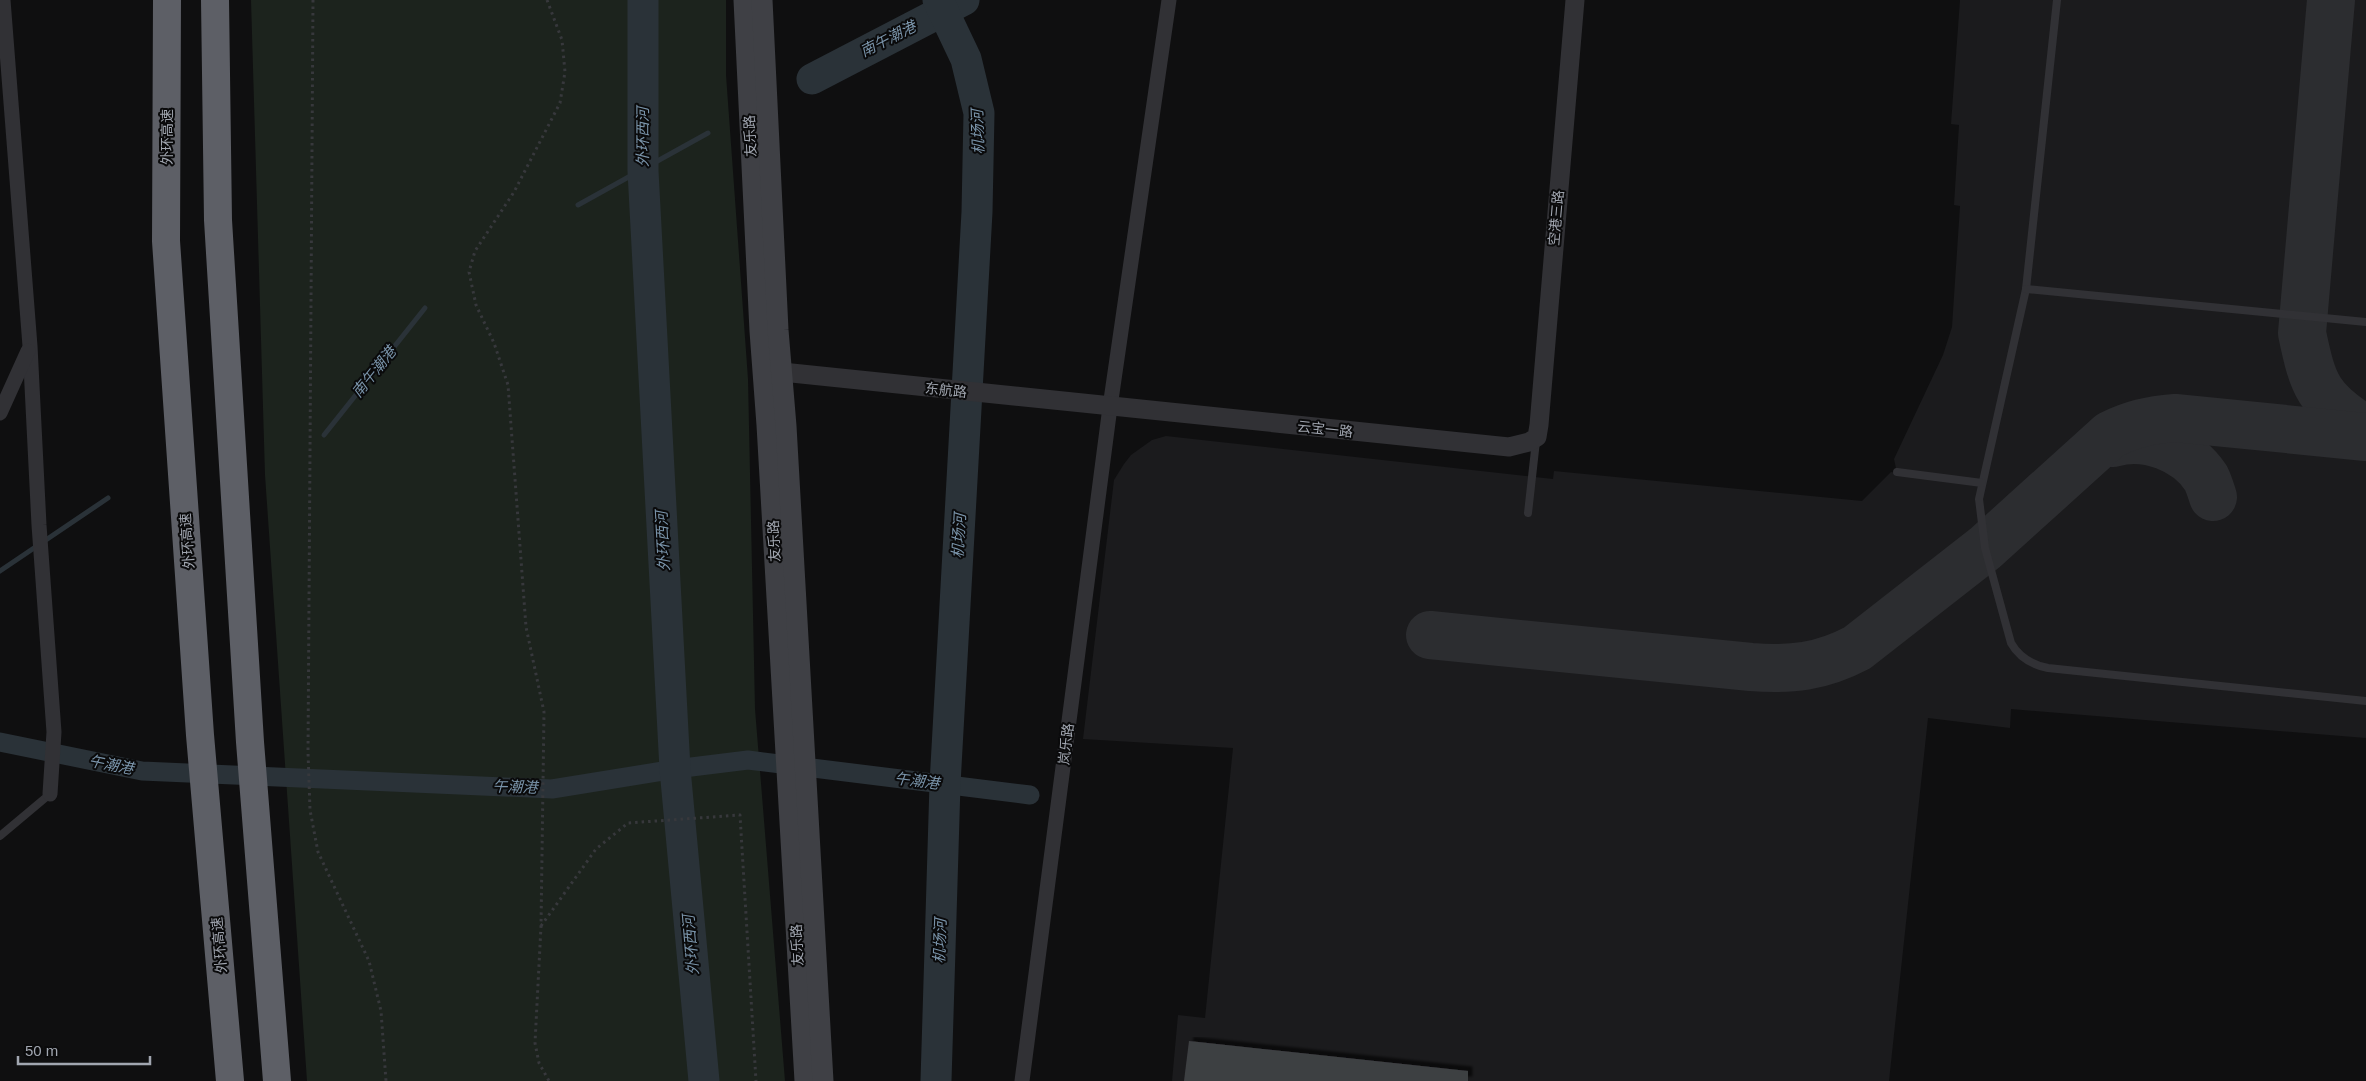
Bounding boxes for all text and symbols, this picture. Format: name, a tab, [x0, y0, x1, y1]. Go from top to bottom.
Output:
water label: 南午潮港	[857, 16, 920, 60]
water label: 外环西河	[634, 104, 651, 167]
water label: 机场河	[968, 106, 987, 155]
street label: 外环高速	[159, 109, 175, 165]
street label: 友乐路	[741, 115, 759, 157]
street label: 空港三路	[1546, 189, 1566, 247]
water label: 南午潮港	[348, 341, 400, 400]
street label: 东航路	[924, 380, 968, 400]
street label: 云宝一路	[1296, 418, 1354, 440]
water label: 外环西河	[652, 508, 673, 571]
water label: 机场河	[949, 510, 968, 559]
street label: 外环高速	[177, 513, 197, 569]
street label: 友乐路	[765, 520, 783, 562]
street label: 岚乐路	[1056, 722, 1076, 766]
water label: 午潮港	[87, 752, 137, 778]
water label: 午潮港	[894, 769, 942, 792]
water label: 午潮港	[492, 777, 540, 796]
water label: 外环西河	[679, 911, 702, 976]
water label: 机场河	[930, 915, 949, 964]
street label: 外环高速	[209, 916, 229, 974]
street label: 友乐路	[788, 924, 806, 966]
scale bar	[18, 1034, 150, 1066]
text: 50 m	[25, 1042, 58, 1059]

